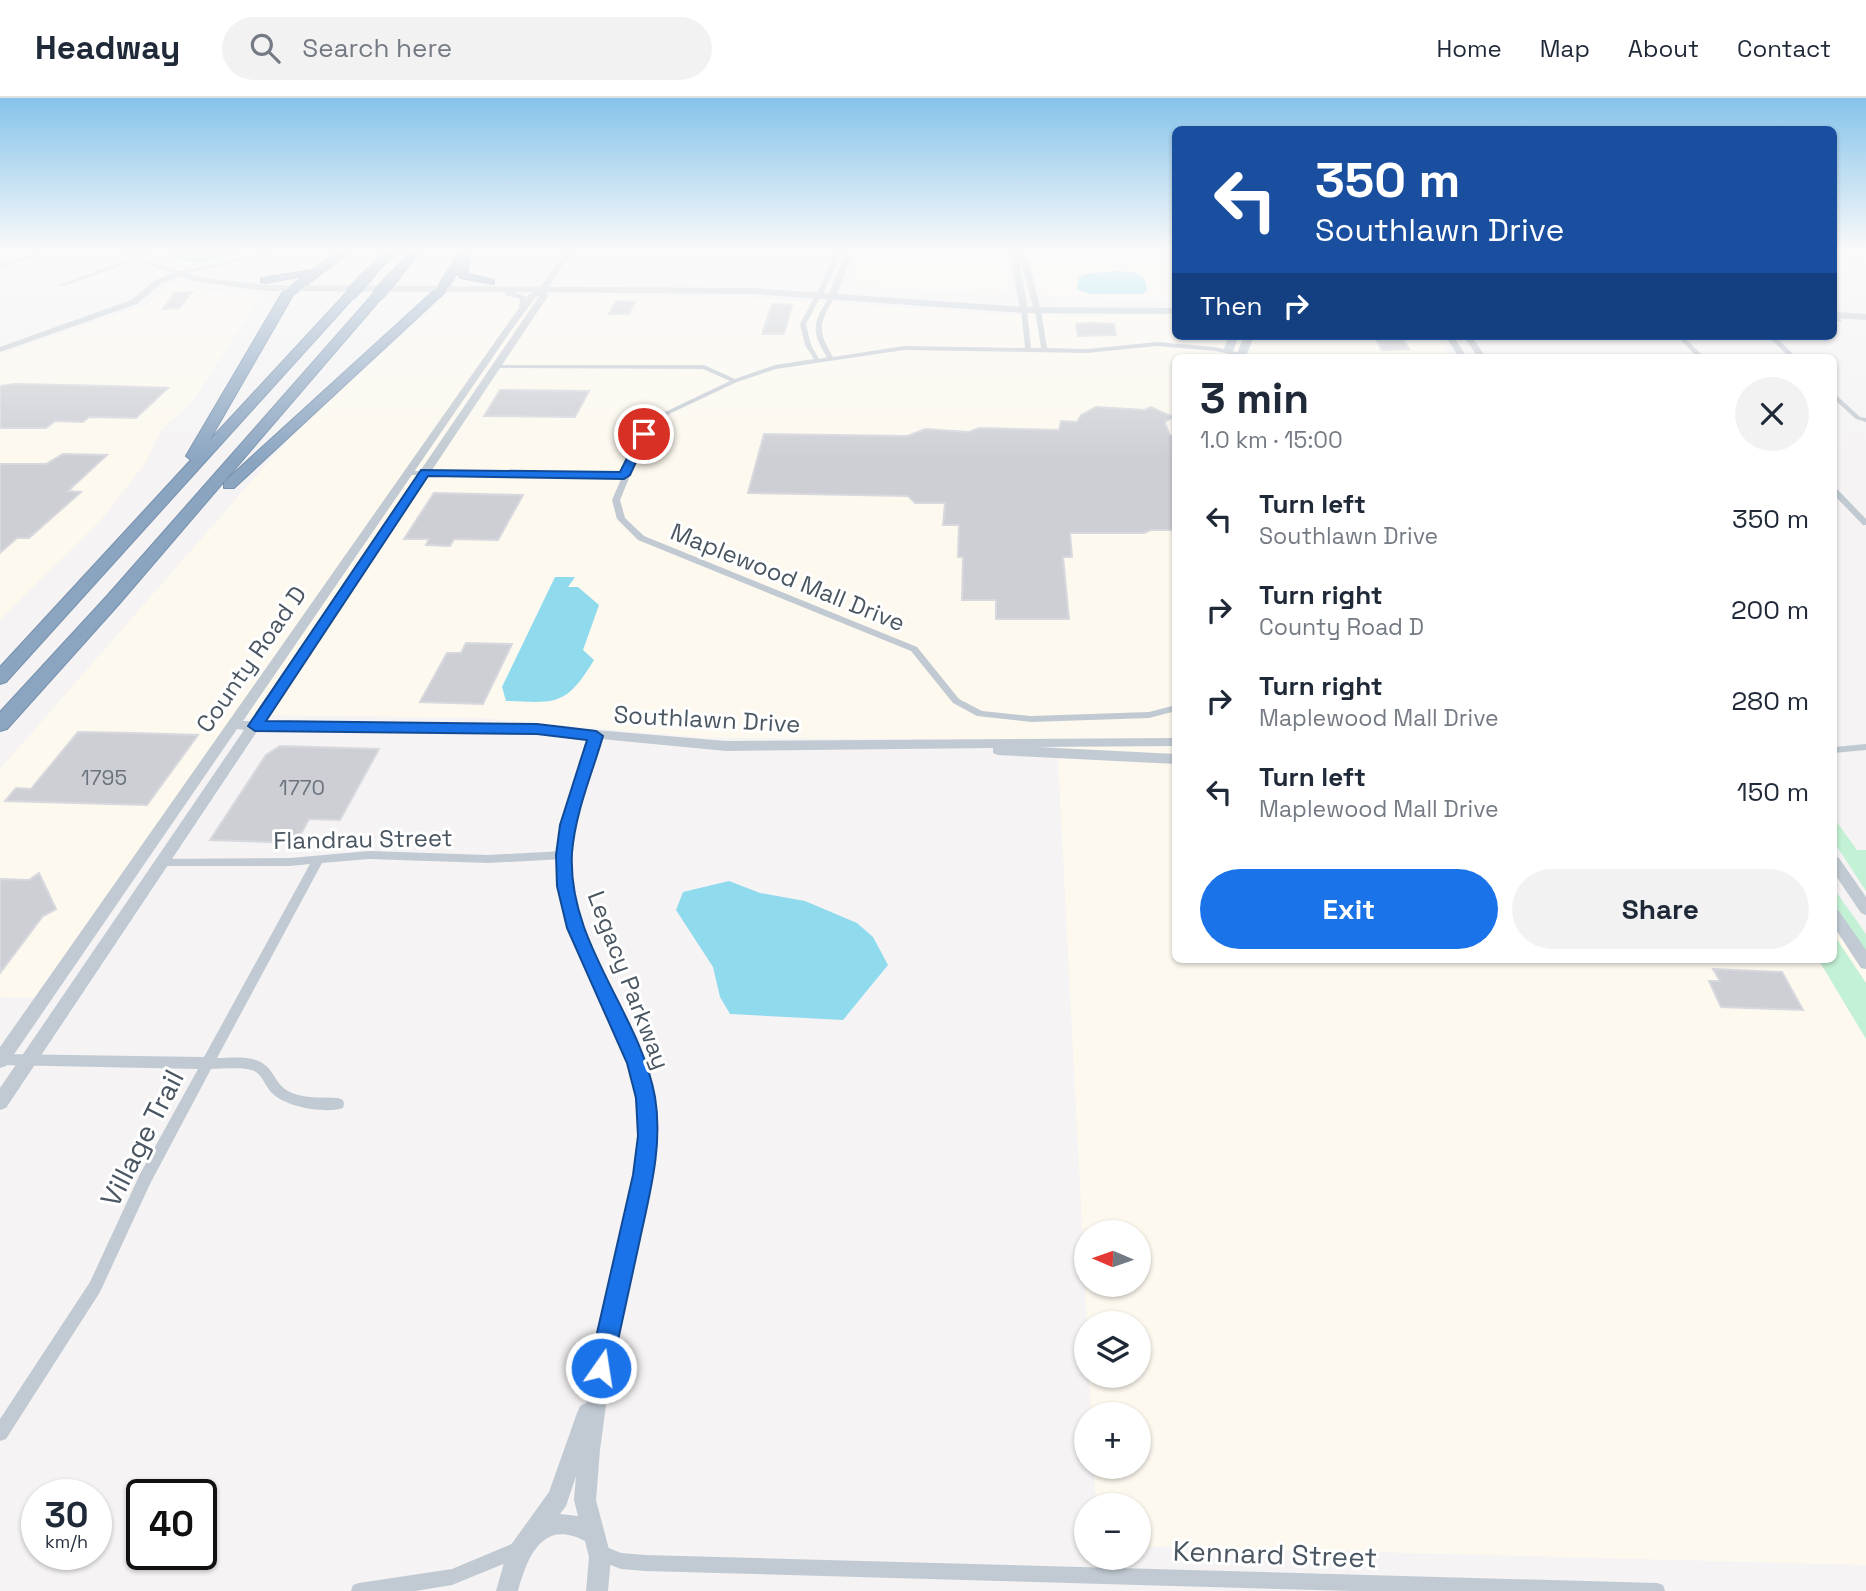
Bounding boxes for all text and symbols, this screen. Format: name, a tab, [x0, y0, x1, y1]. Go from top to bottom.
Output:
search box	[222, 17, 712, 80]
text: Headway	[35, 27, 180, 69]
icon: search	[246, 29, 284, 67]
text: Search here	[302, 31, 452, 65]
text: Home	[1436, 33, 1502, 64]
text: Map	[1540, 33, 1590, 64]
text: About	[1628, 33, 1699, 64]
text: Contact	[1737, 33, 1831, 64]
text: 350 m	[1315, 149, 1460, 211]
icon: left	[1200, 154, 1291, 245]
text: Southlawn Drive	[1315, 210, 1564, 250]
icon: right	[1277, 287, 1315, 325]
text: Then	[1200, 289, 1263, 323]
text: 3 min	[1200, 372, 1309, 425]
button: close	[1735, 377, 1809, 451]
pin	[614, 404, 674, 464]
icon: arrive	[625, 415, 663, 453]
text: 1.0 km · 15:00	[1200, 425, 1343, 455]
text: Turn left	[1259, 487, 1366, 521]
icon: left	[1200, 500, 1238, 538]
text: 350 m	[1732, 502, 1809, 536]
street label: Maplewood Mall Drive	[666, 516, 910, 638]
text: Southlawn Drive	[1259, 521, 1438, 551]
text: Turn right	[1259, 578, 1383, 612]
street label: County Road D	[189, 580, 313, 738]
icon: right	[1200, 591, 1238, 629]
text: 200 m	[1731, 593, 1809, 627]
text: County Road D	[1259, 612, 1424, 642]
text: Turn right	[1259, 669, 1383, 703]
icon: right	[1200, 682, 1238, 720]
text: 280 m	[1731, 684, 1809, 718]
street label: Southlawn Drive	[613, 699, 801, 739]
text: Maplewood Mall Drive	[1259, 703, 1499, 733]
text: Turn left	[1259, 760, 1366, 794]
house number: 1795	[81, 764, 127, 791]
icon: left	[1200, 773, 1238, 811]
house number: 1770	[279, 774, 325, 801]
text: 150 m	[1737, 775, 1809, 809]
text: Maplewood Mall Drive	[1259, 794, 1499, 824]
street label: Flandrau Street	[273, 822, 453, 856]
button: Exit	[1200, 869, 1498, 949]
button: Share	[1512, 869, 1809, 949]
street label: Legacy Parkway	[581, 886, 677, 1074]
street label: Village Trail	[92, 1063, 192, 1213]
north arrow	[1074, 1220, 1152, 1297]
map controls	[1074, 1220, 1151, 1570]
button: layers	[1074, 1311, 1151, 1388]
position arrow	[564, 1331, 638, 1405]
button: +	[1074, 1402, 1151, 1479]
speed limit sign: 40	[126, 1479, 217, 1570]
text: 30	[45, 1493, 88, 1537]
button: −	[1074, 1493, 1151, 1570]
text: km/h	[45, 1530, 88, 1553]
street label: Kennard Street	[1172, 1532, 1378, 1576]

